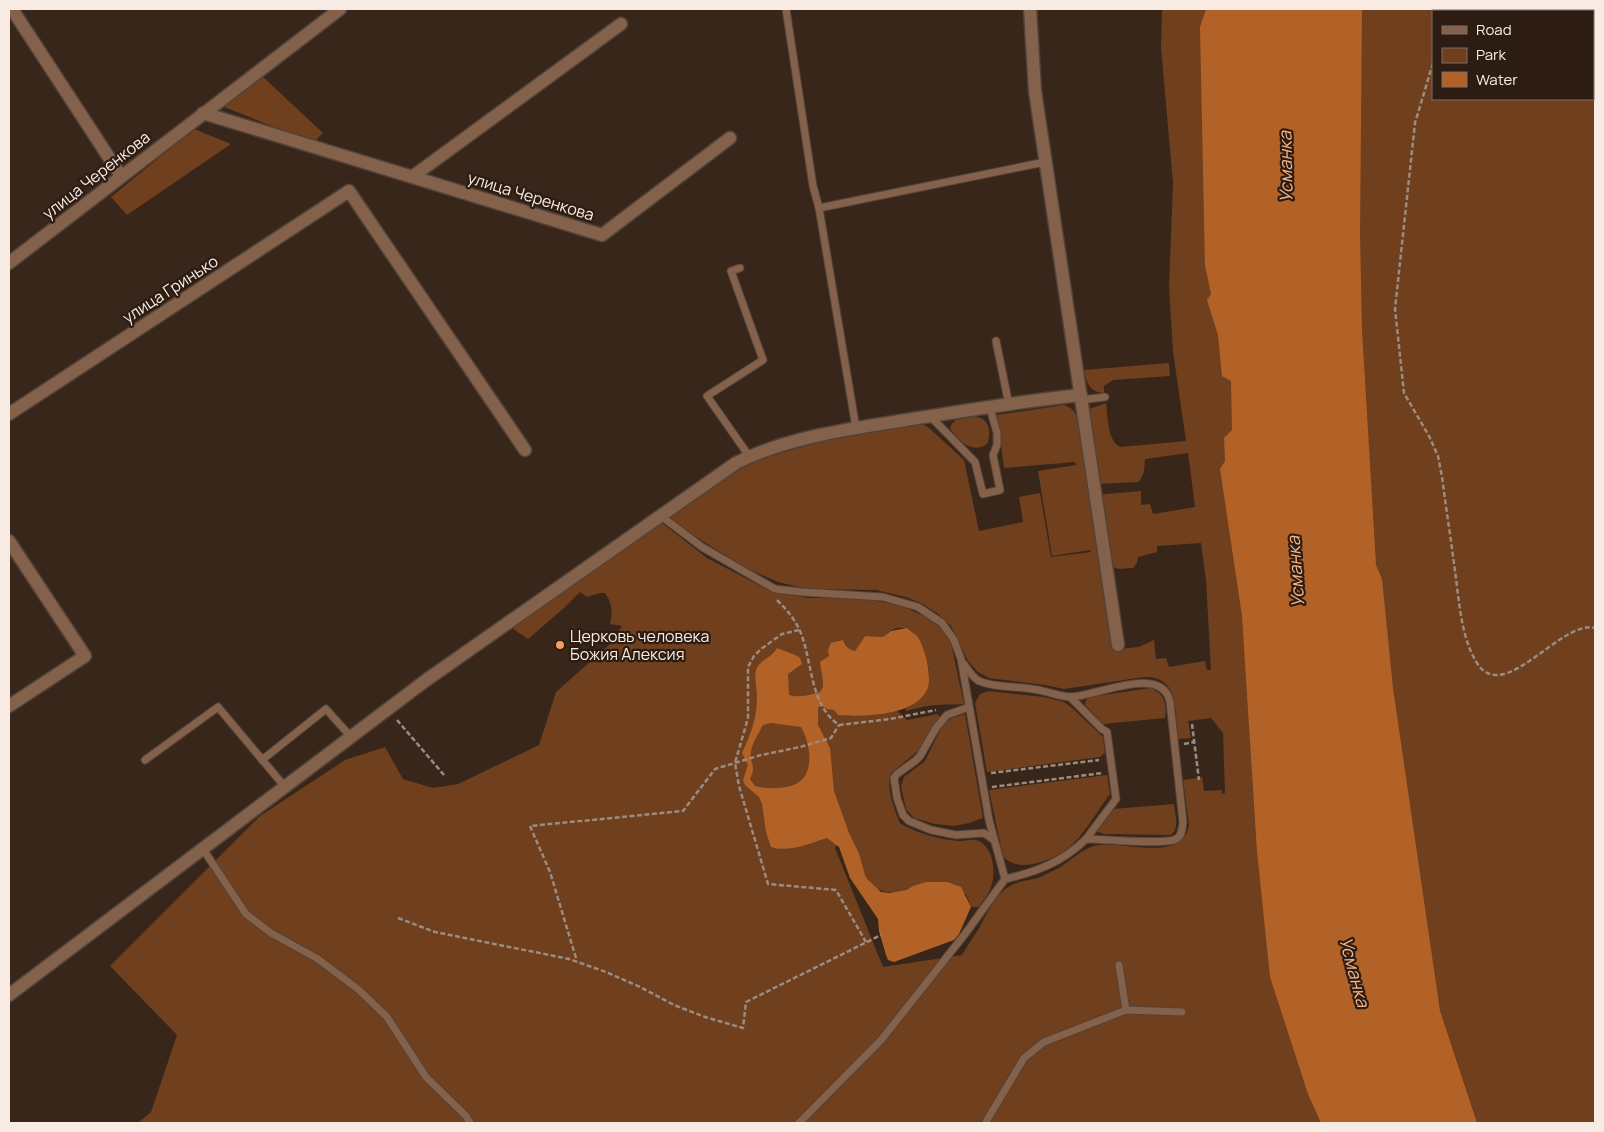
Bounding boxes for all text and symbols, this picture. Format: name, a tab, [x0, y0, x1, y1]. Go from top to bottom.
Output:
legend	[1432, 10, 1594, 100]
text: Road	[1476, 19, 1512, 40]
text: Park	[1476, 44, 1506, 65]
text: Water	[1476, 69, 1518, 90]
street label: улица Черенкова	[38, 126, 154, 224]
water label: Усманка	[1272, 130, 1298, 203]
street label: улица Черенкова	[465, 166, 597, 226]
street label: улица Гринько	[118, 250, 222, 328]
water label: Усманка	[1280, 534, 1309, 609]
place label: Церковь человека Божия Алексия	[570, 625, 709, 665]
marker: Церковь человека Божия Алексия	[554, 639, 566, 651]
water label: Усманка	[1334, 934, 1376, 1010]

